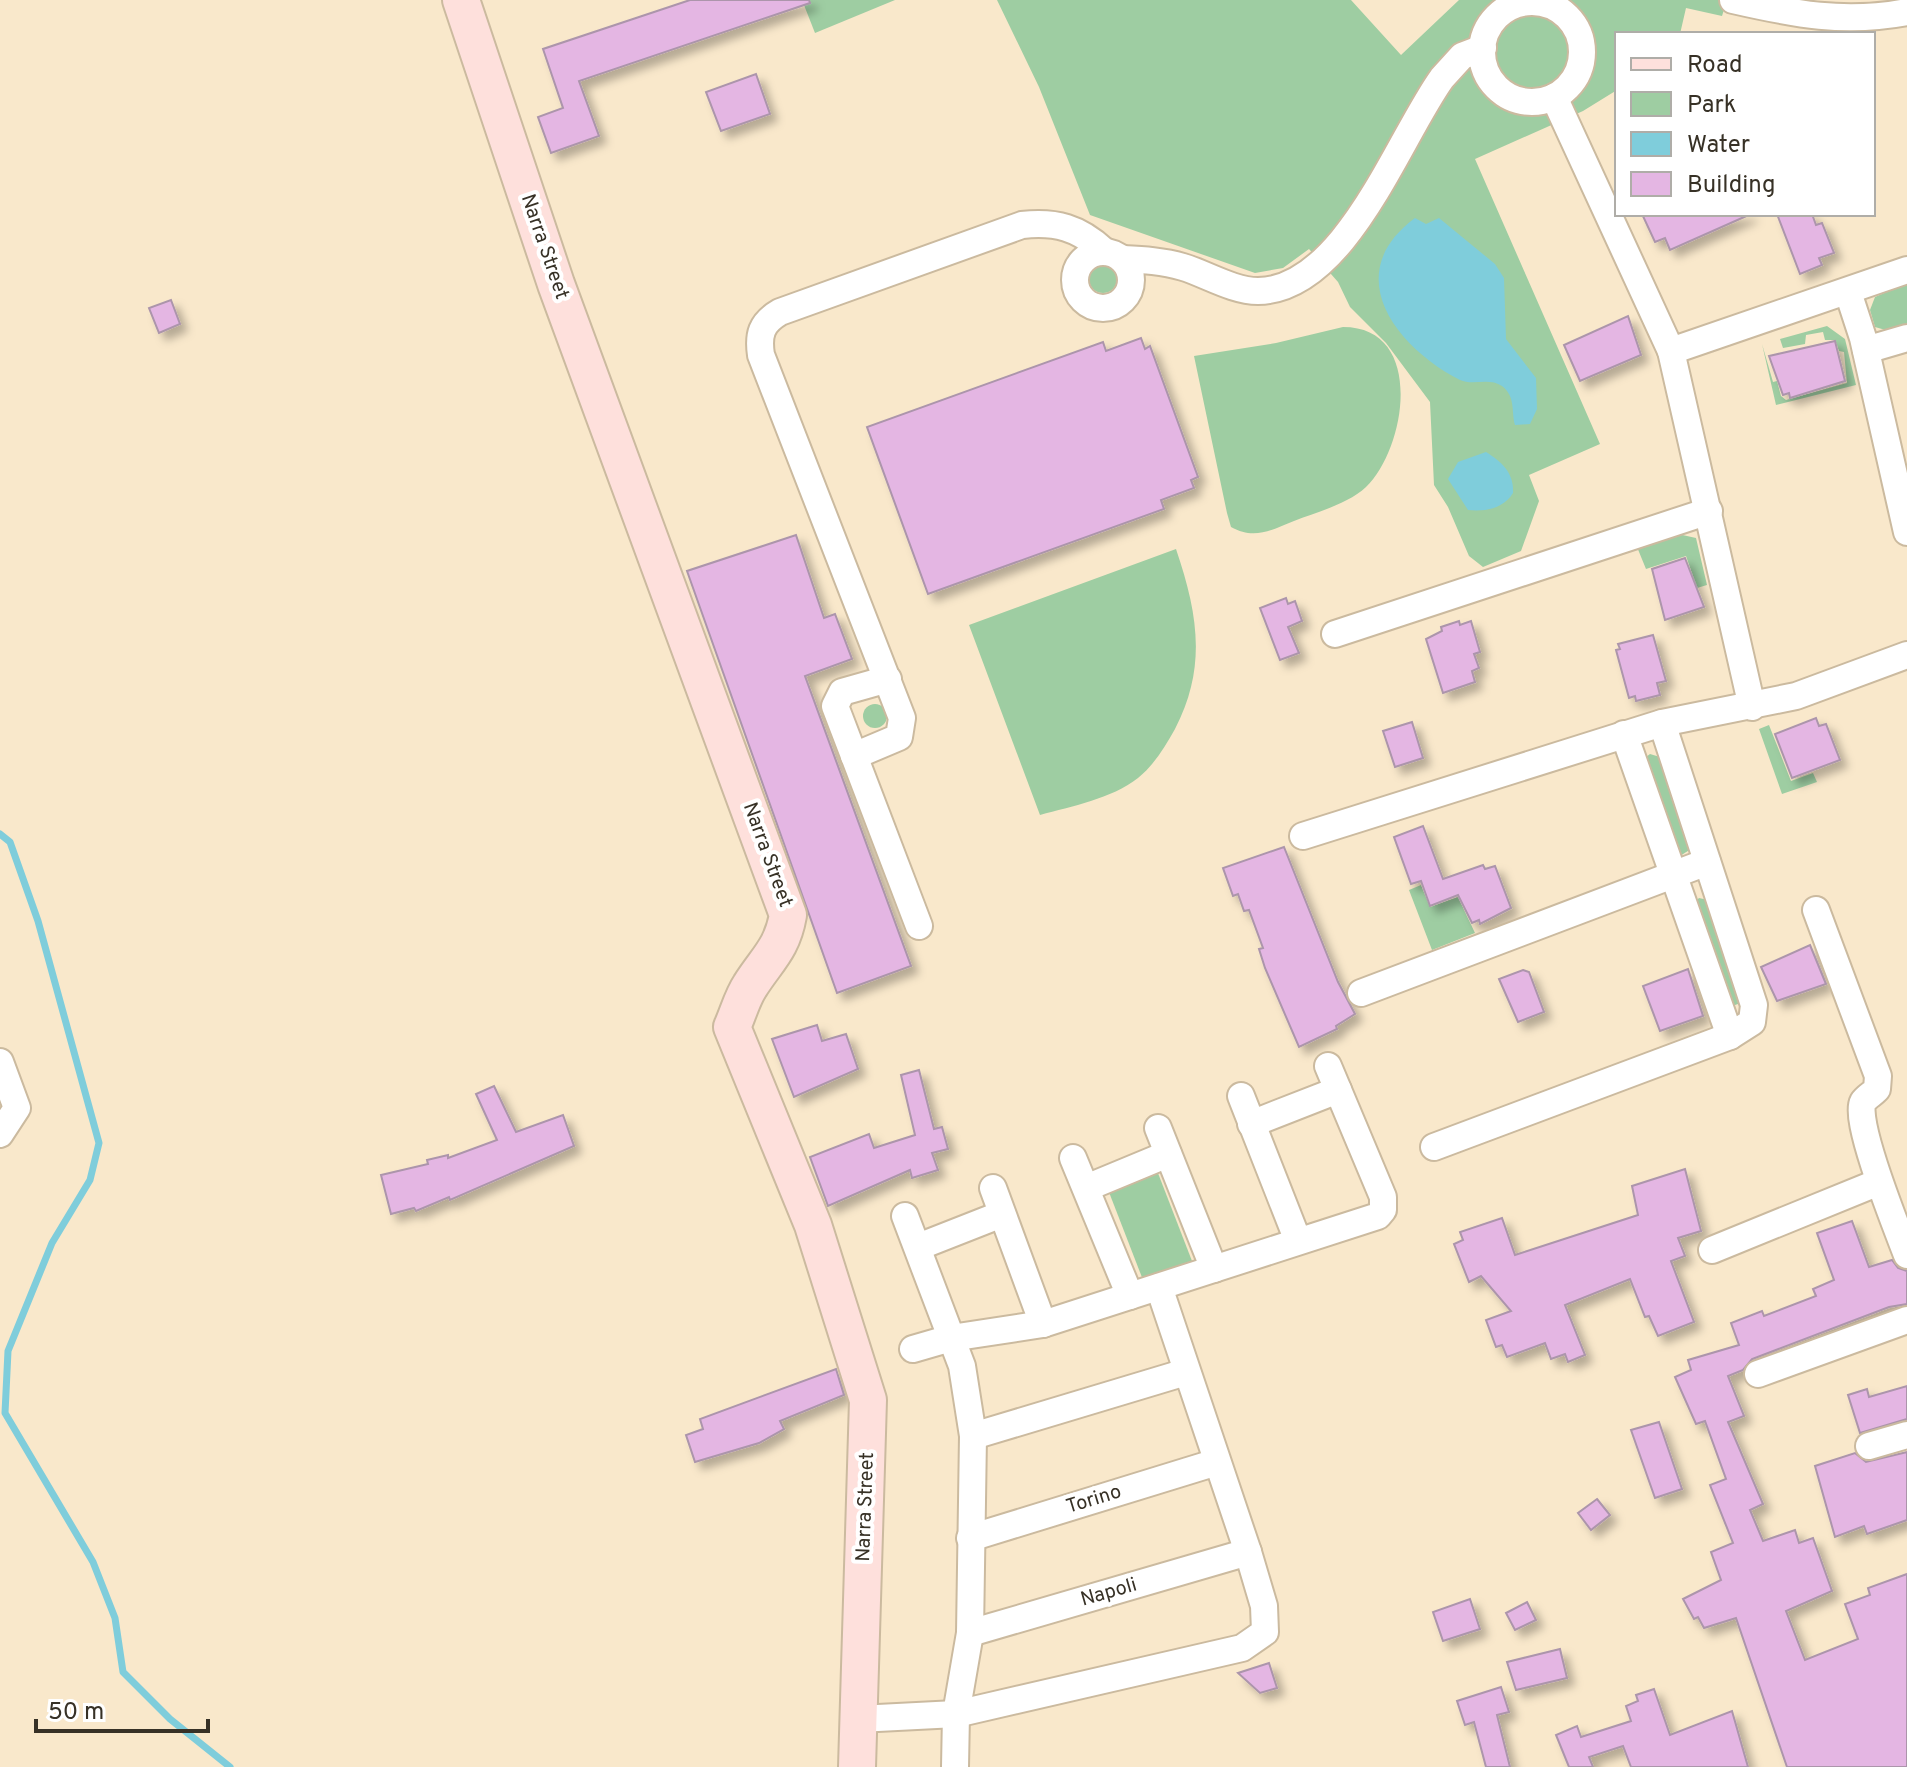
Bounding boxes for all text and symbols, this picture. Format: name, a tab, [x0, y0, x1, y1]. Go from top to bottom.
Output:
legend	[1615, 32, 1875, 216]
text: Road	[1687, 51, 1743, 81]
text: Park	[1687, 91, 1737, 121]
text: Water	[1687, 131, 1750, 161]
text: Building	[1687, 171, 1776, 201]
street label: Narra Street	[514, 191, 574, 303]
street label: Narra Street	[736, 799, 798, 911]
street label: Narra Street	[851, 1452, 881, 1562]
street label: Torino	[1063, 1479, 1125, 1521]
street label: Napoli	[1078, 1573, 1140, 1613]
scale bar	[36, 1683, 208, 1733]
text: 50 m	[48, 1698, 104, 1728]

